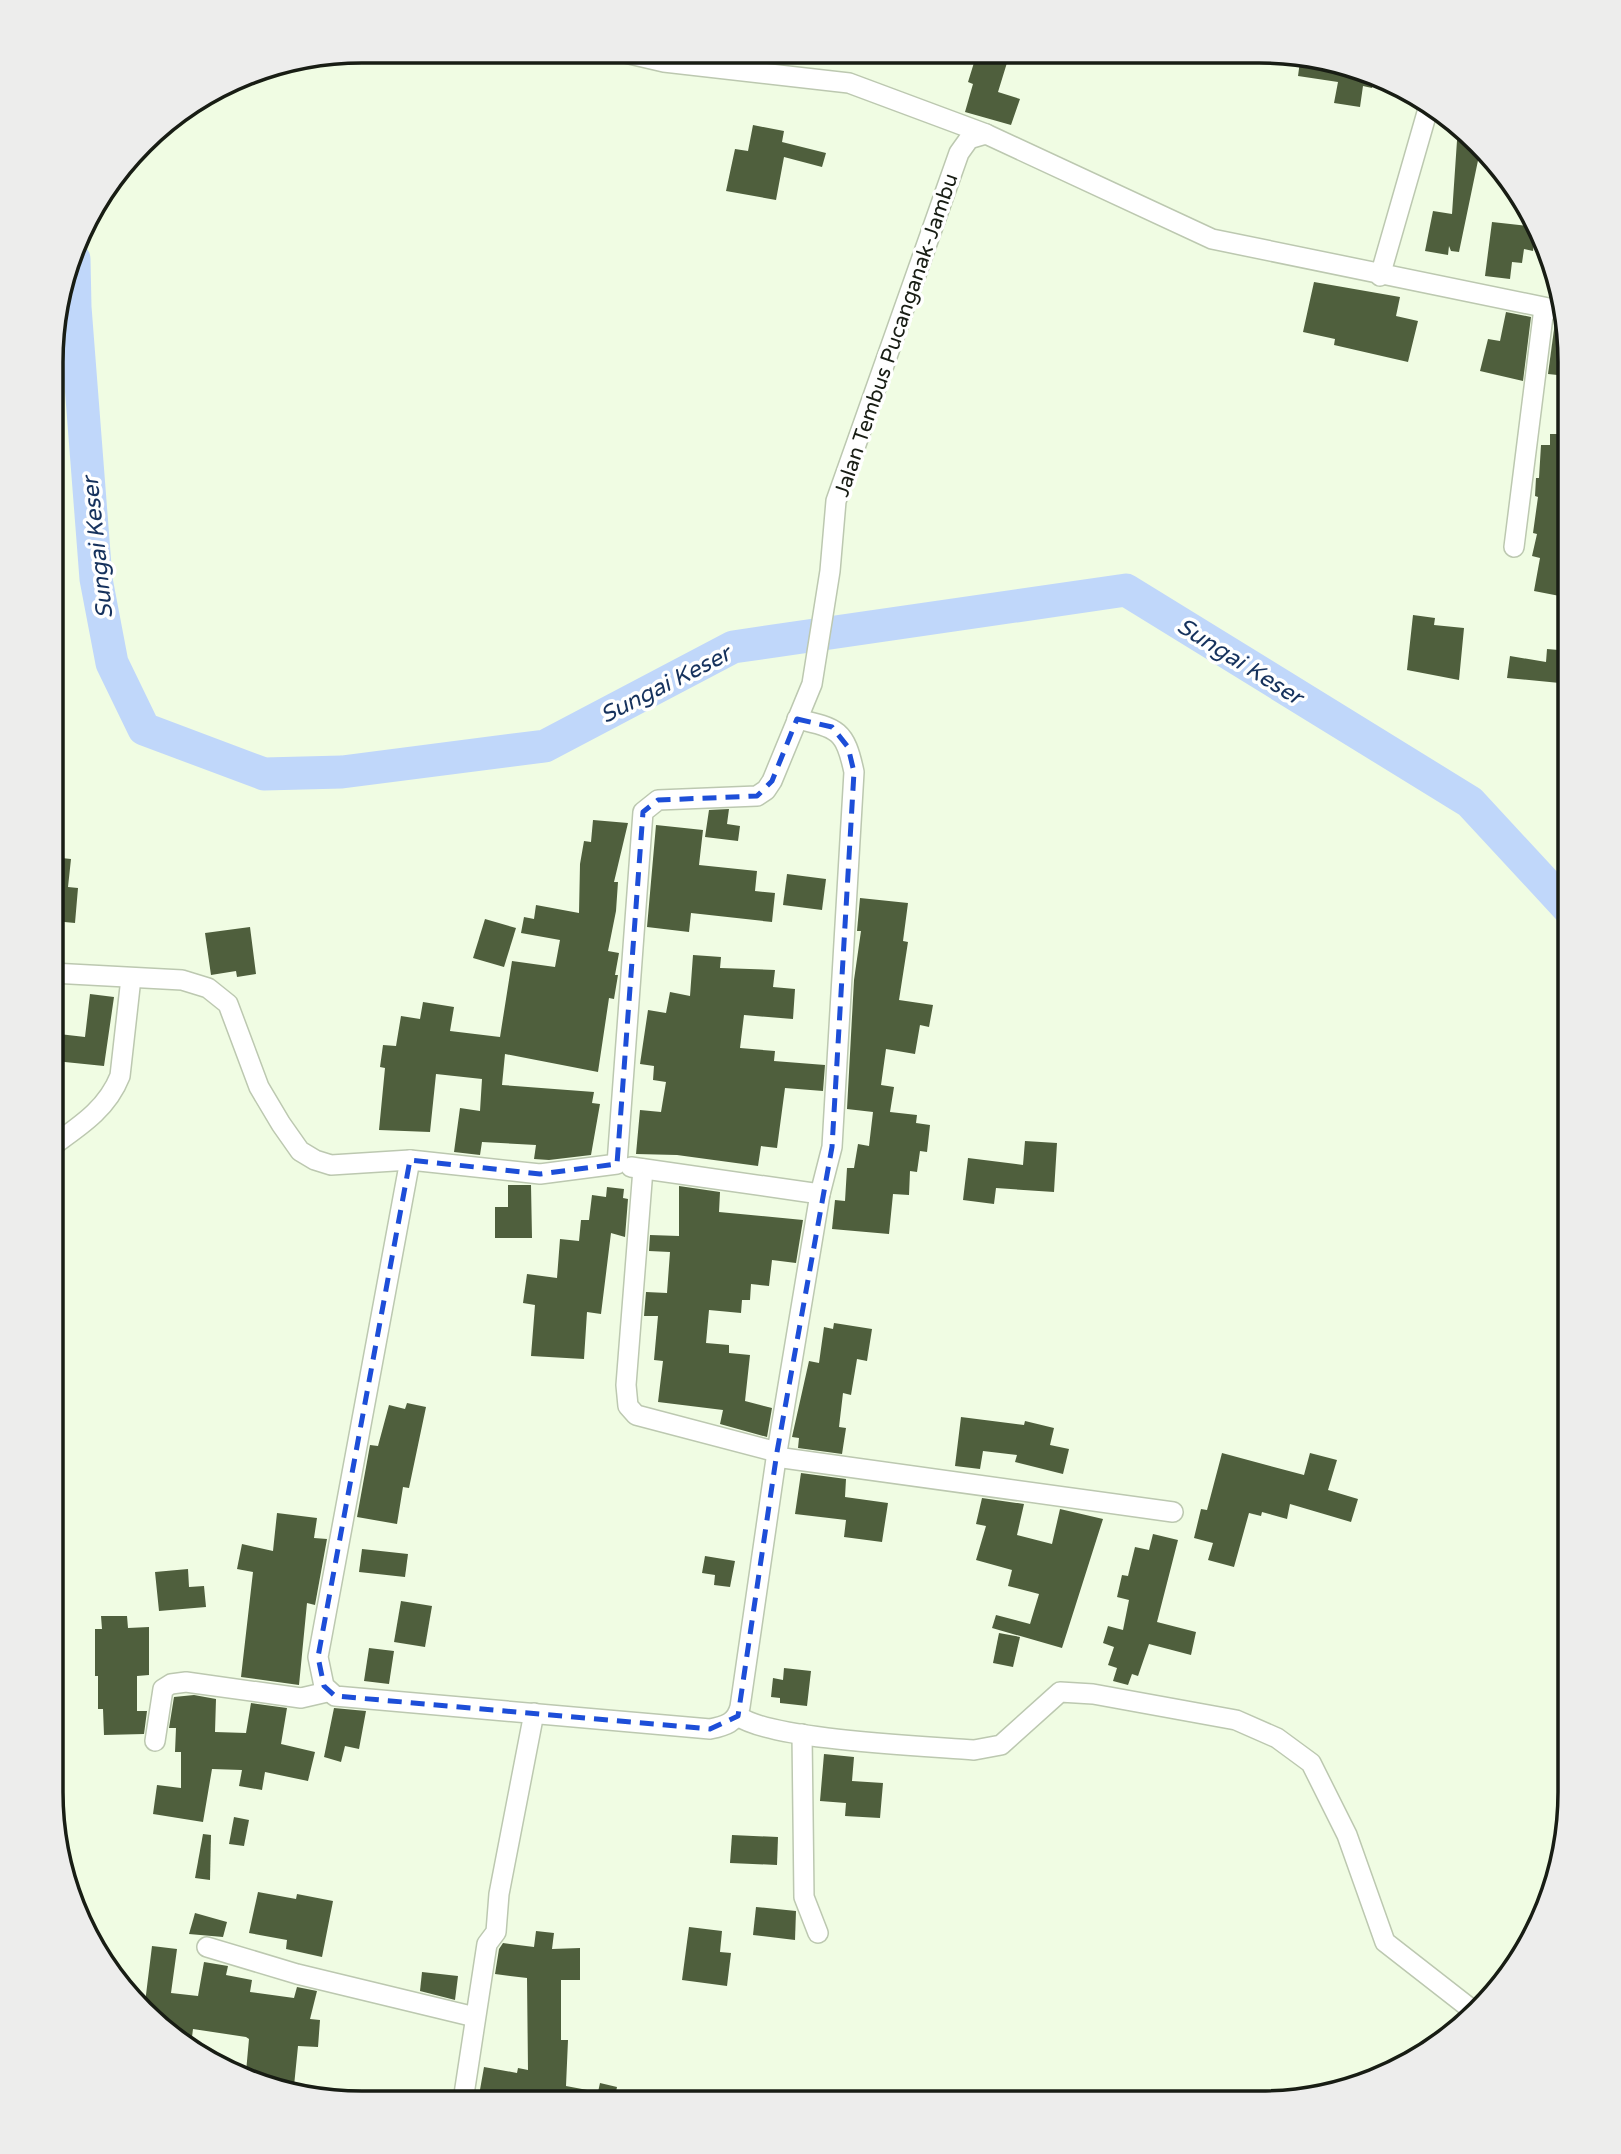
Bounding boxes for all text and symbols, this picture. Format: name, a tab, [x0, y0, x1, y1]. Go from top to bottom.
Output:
street label: Jalan Tembus Pucanganak-Jambu	[829, 170, 964, 500]
water label: Sungai Keser	[76, 472, 119, 620]
water label: Sungai Keser	[1172, 612, 1310, 713]
water label: Sungai Keser	[596, 639, 738, 730]

